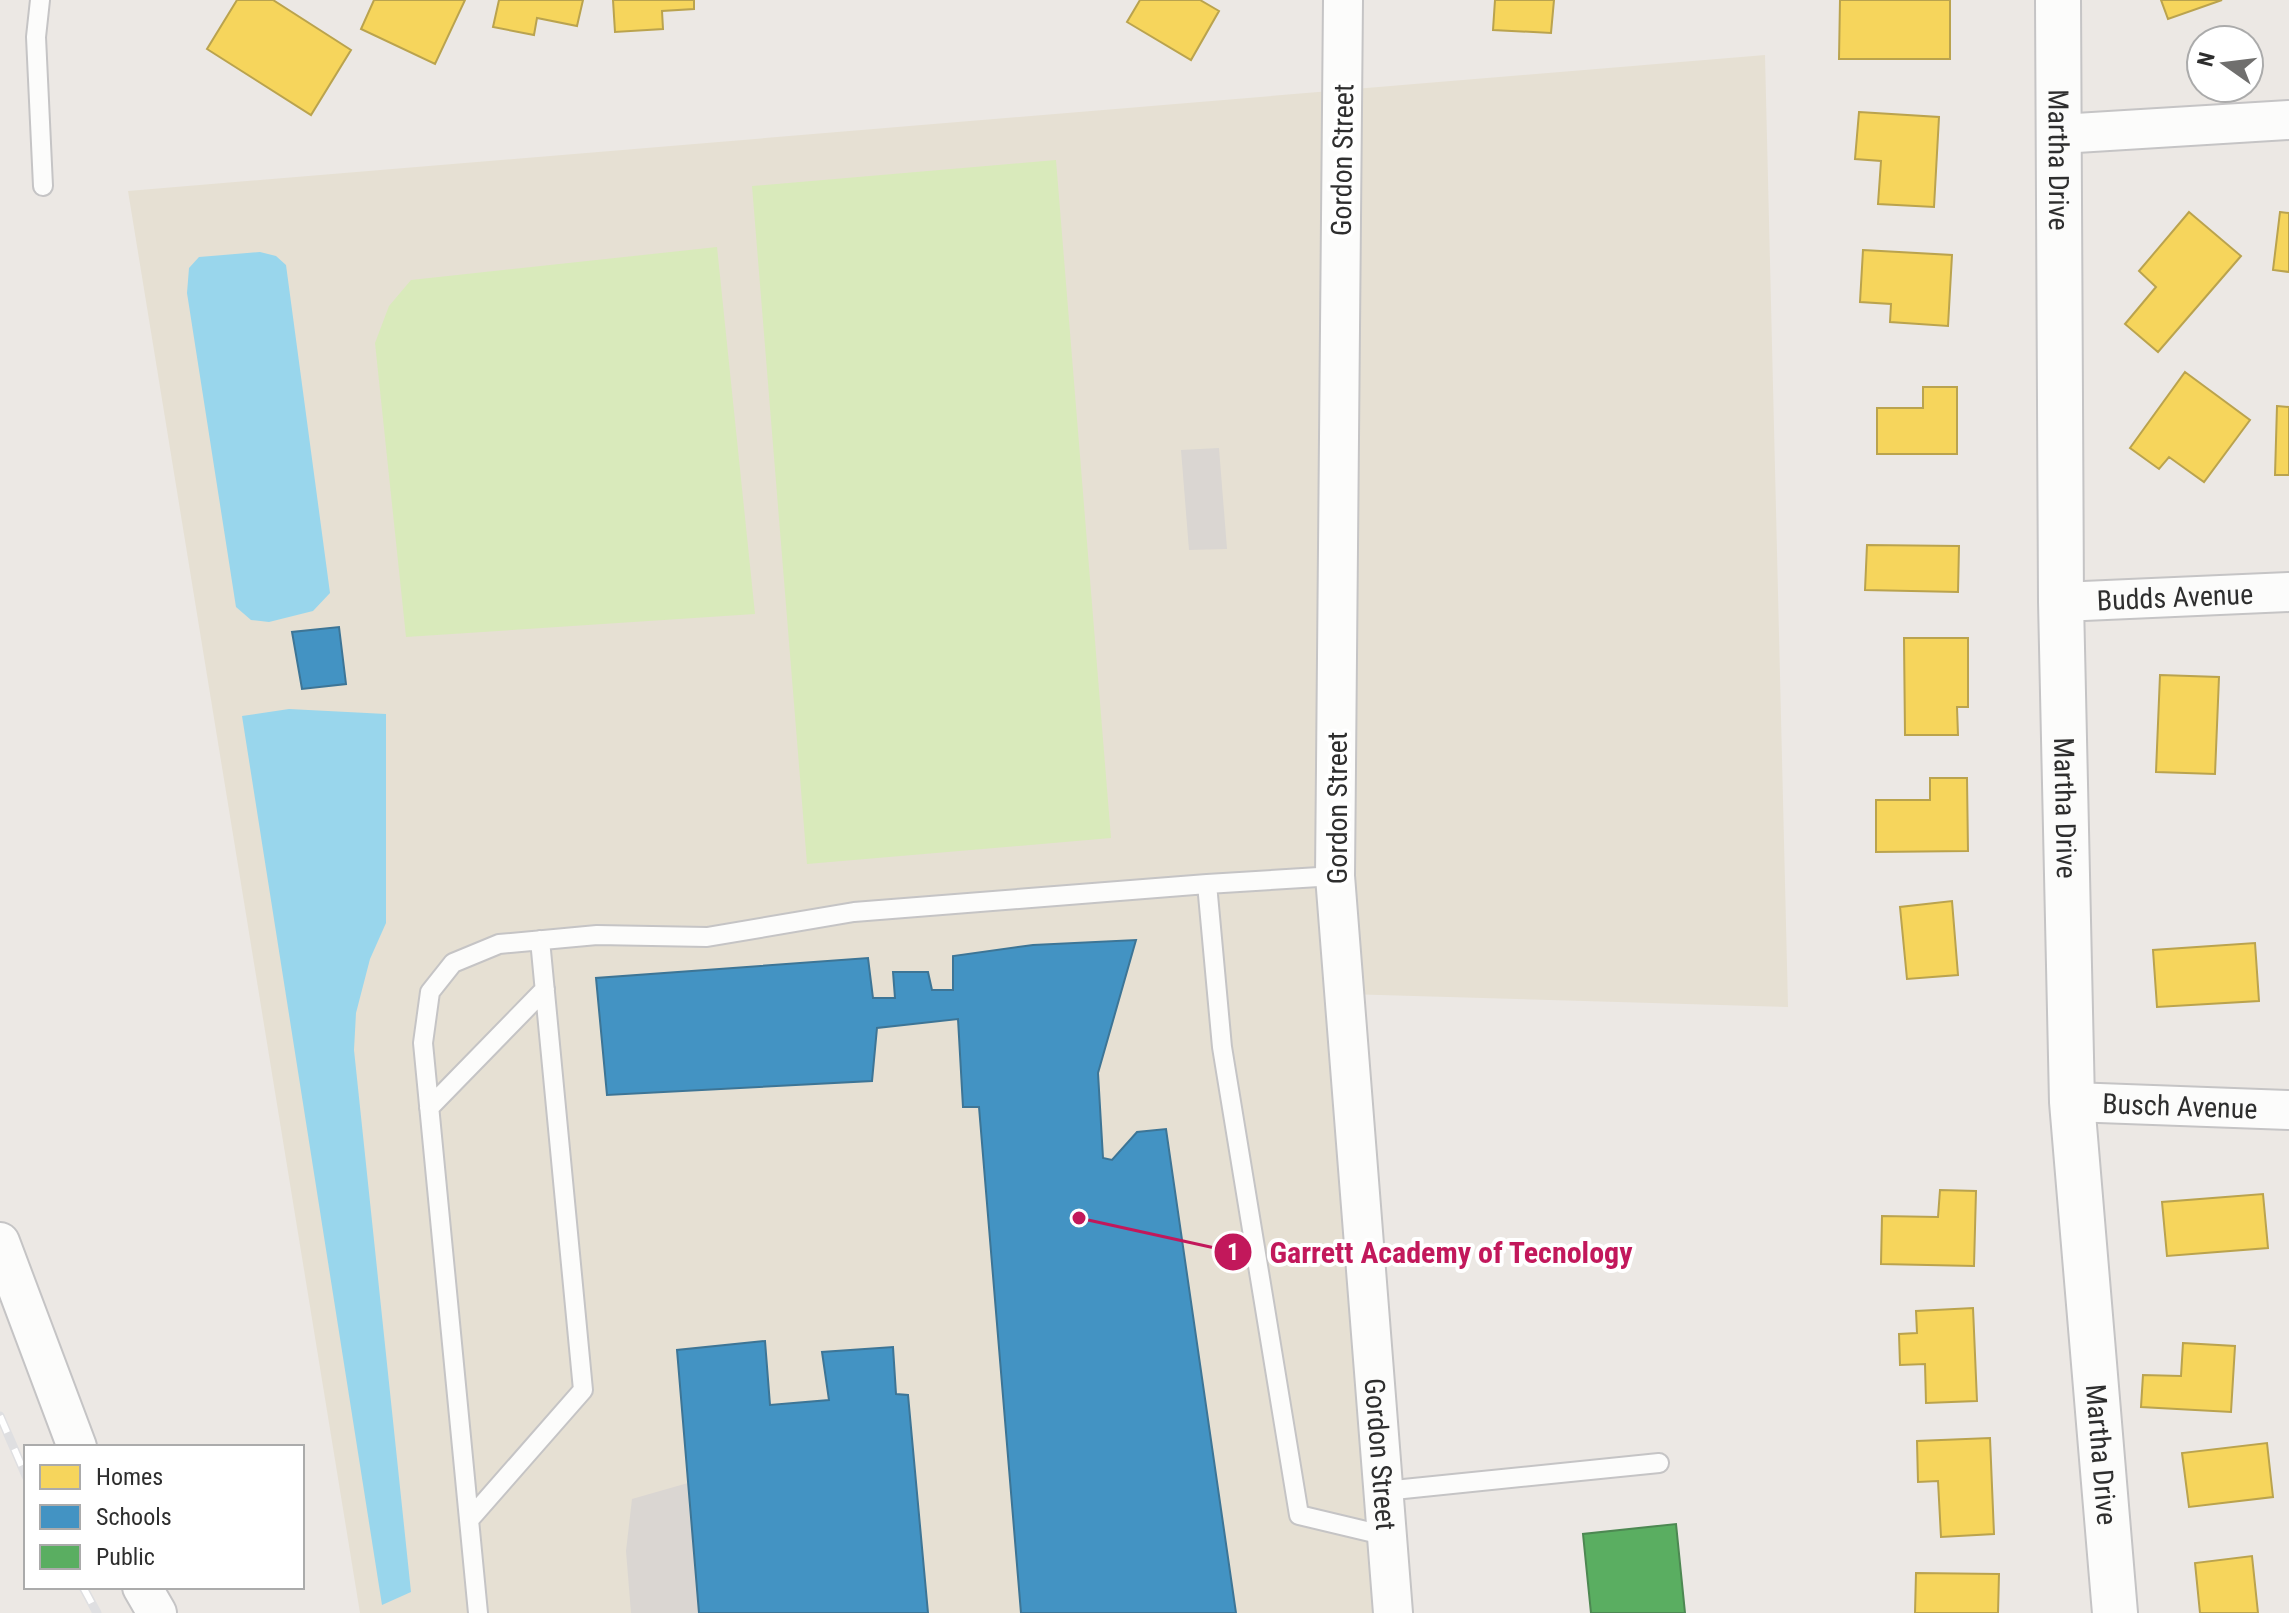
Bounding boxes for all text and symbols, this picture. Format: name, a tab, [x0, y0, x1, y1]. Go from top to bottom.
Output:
north arrow	[2185, 24, 2265, 104]
text: N	[2192, 50, 2220, 69]
street label: Gordon Street	[1325, 84, 1360, 236]
street label: Martha Drive	[2041, 89, 2075, 231]
street label: Budds Avenue	[2096, 578, 2254, 617]
street label: Gordon Street	[1321, 732, 1354, 884]
street label: Martha Drive	[2047, 737, 2083, 879]
street label: Busch Avenue	[2102, 1087, 2258, 1126]
callout: Garrett Academy of Tecnology	[1213, 1225, 1649, 1279]
text: Garrett Academy of Tecnology	[1269, 1235, 1633, 1270]
text: 1	[1227, 1238, 1239, 1266]
street label: Gordon Street	[1358, 1377, 1402, 1532]
street label: Martha Drive	[2079, 1383, 2124, 1526]
legend	[24, 1445, 304, 1589]
text: Homes	[96, 1463, 163, 1491]
text: Schools	[96, 1503, 172, 1531]
text: Public	[96, 1543, 155, 1571]

